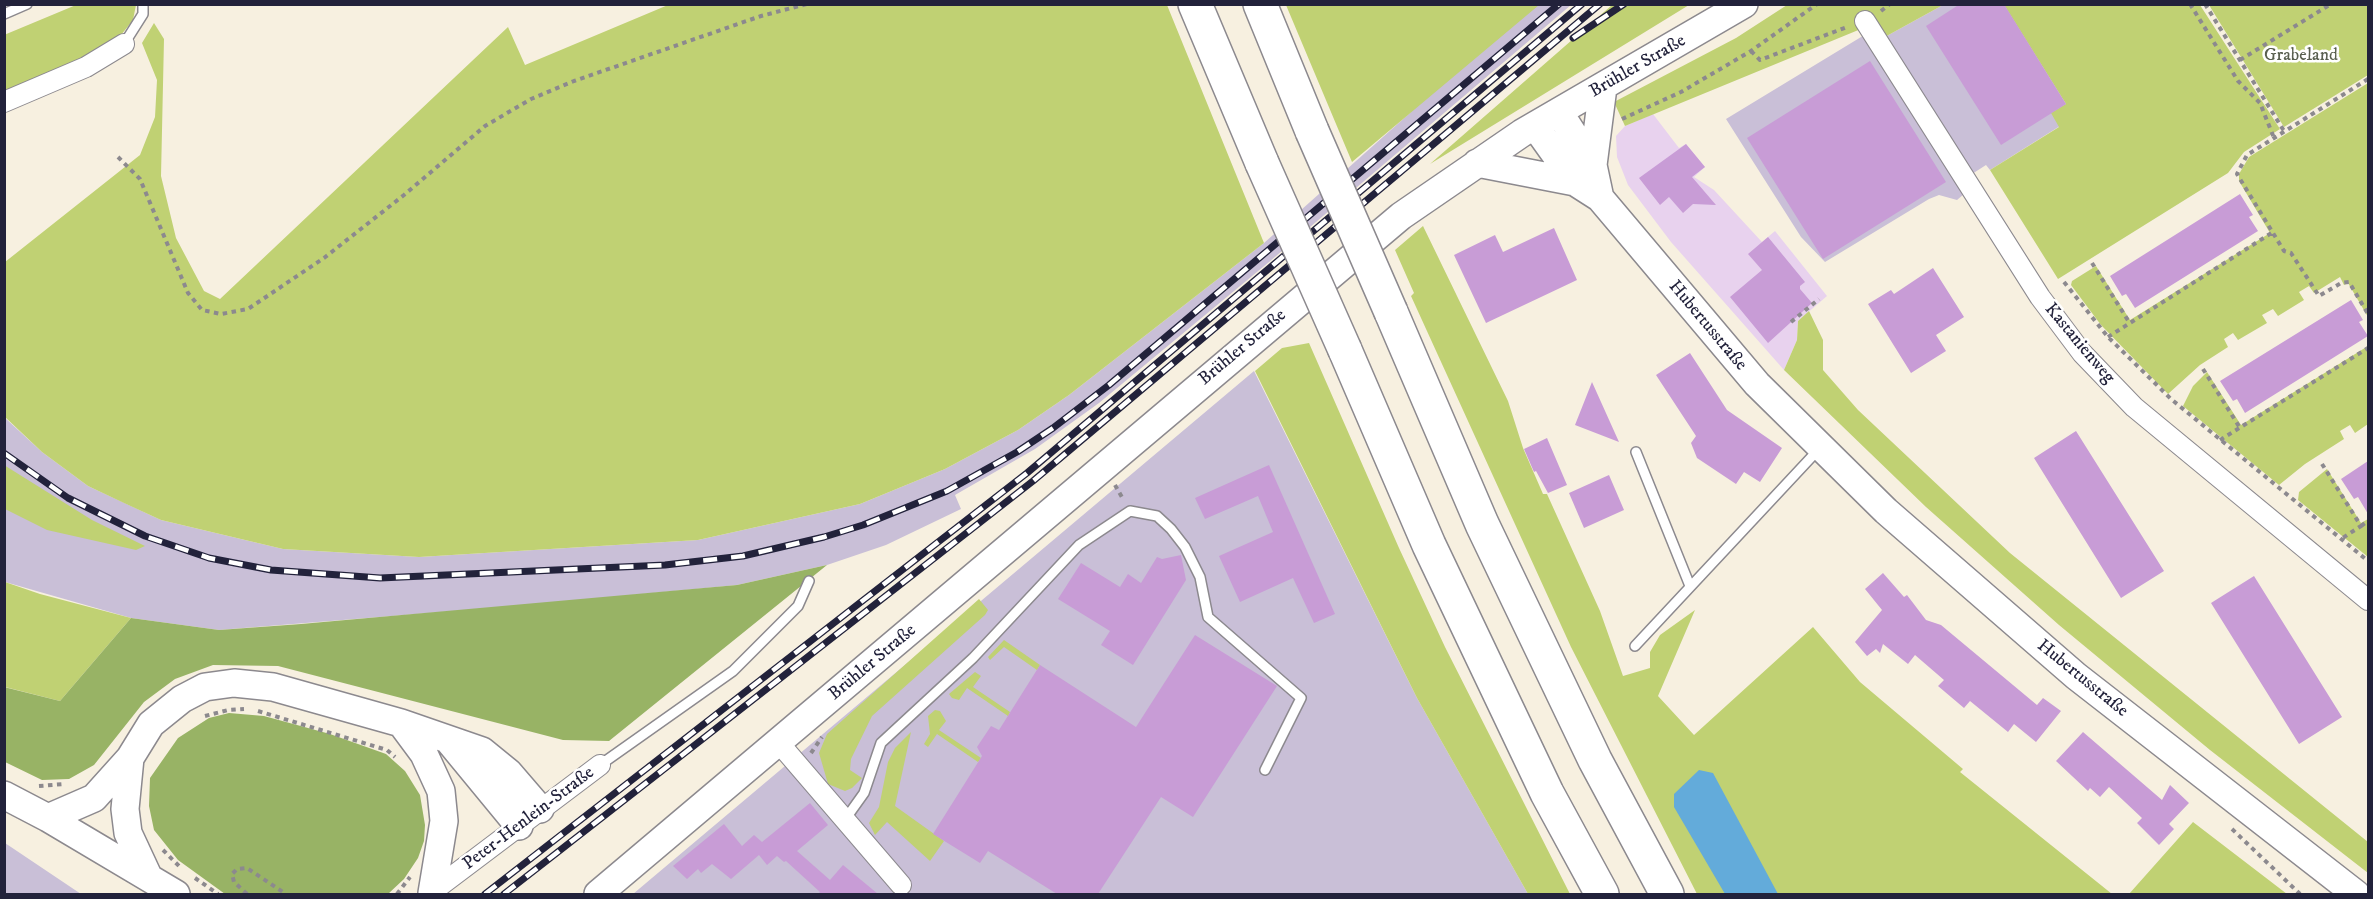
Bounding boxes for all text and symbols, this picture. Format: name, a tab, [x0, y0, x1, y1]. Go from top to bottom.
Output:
street label: Brühler Straße	[1586, 31, 1690, 103]
park label: Grabeland	[2264, 45, 2338, 67]
street label: Hubertusstraße	[1663, 277, 1751, 375]
street label: Kastanienweg	[2039, 299, 2119, 389]
street label: Brühler Straße	[1195, 305, 1291, 391]
street label: Brühler Straße	[825, 620, 921, 706]
street label: Hubertusstraße	[2032, 636, 2132, 722]
street label: Peter-Henlein-Straße	[459, 763, 599, 875]

